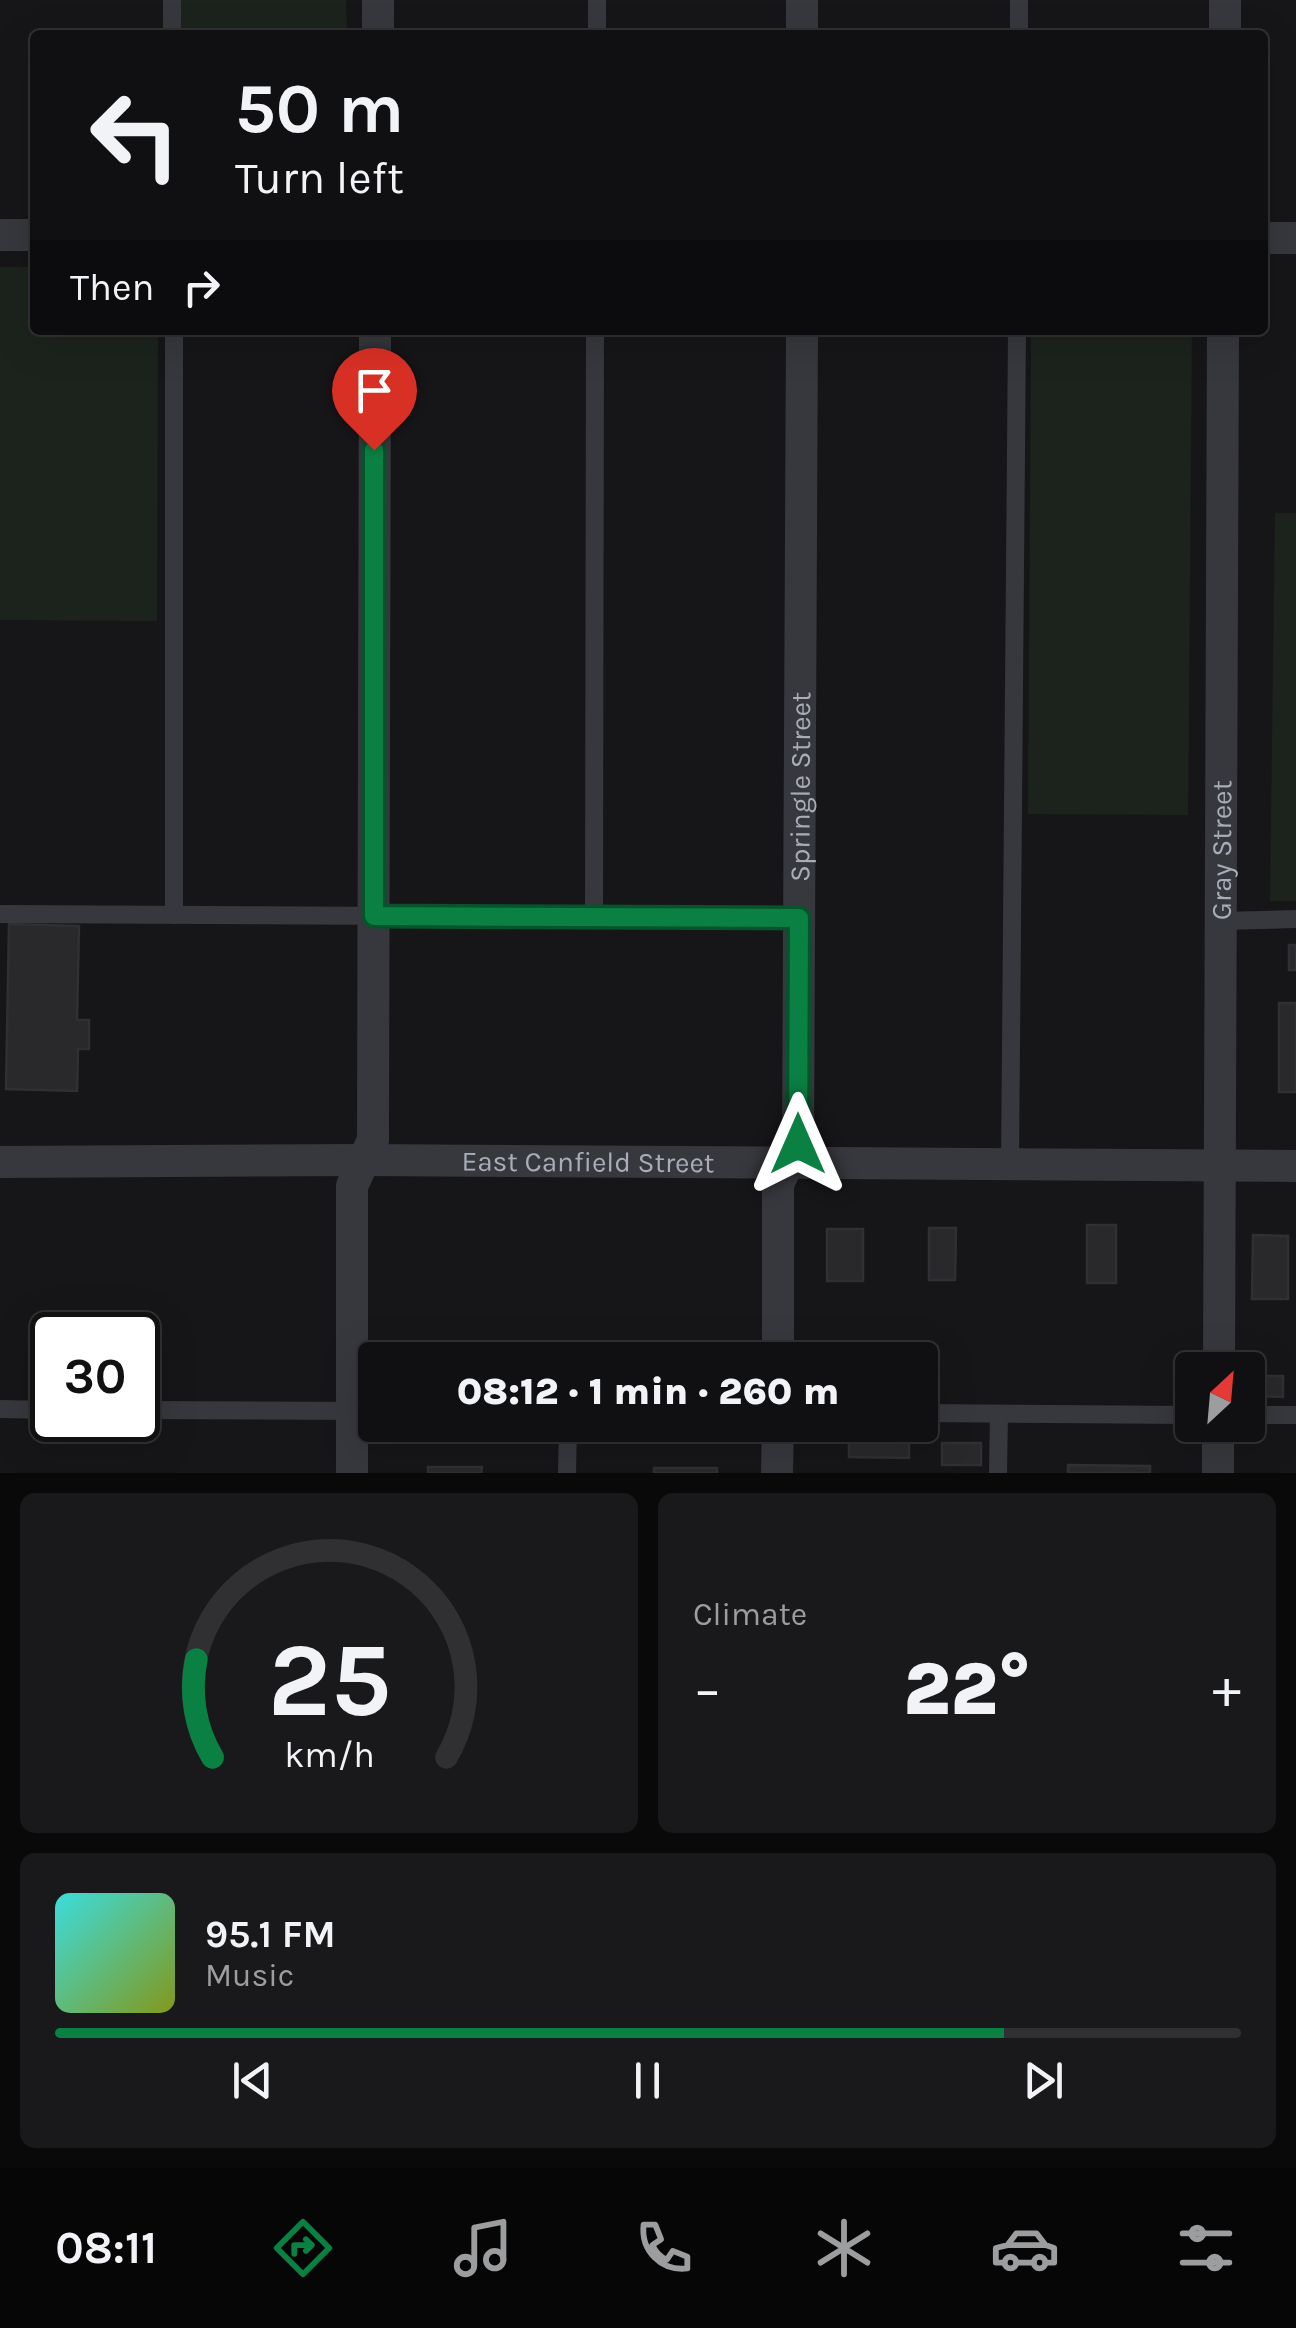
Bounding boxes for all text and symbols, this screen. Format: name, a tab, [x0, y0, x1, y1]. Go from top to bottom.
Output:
text: 50 m	[235, 68, 404, 150]
icon: left	[70, 70, 200, 200]
text: Turn left	[235, 152, 404, 204]
icon: right	[174, 260, 229, 315]
text: Then	[70, 265, 154, 310]
pin	[332, 348, 417, 451]
icon: arrive	[347, 363, 402, 418]
street label: Springle Street	[783, 691, 817, 882]
street label: Gray Street	[1205, 780, 1238, 920]
position arrow	[746, 1092, 850, 1196]
street label: East Canfield Street	[461, 1145, 715, 1179]
speed limit sign: 30	[30, 1312, 160, 1442]
north arrow	[1175, 1352, 1265, 1442]
map controls	[1175, 1352, 1265, 1442]
text: 08:12 · 1 min · 260 m	[457, 1369, 839, 1414]
text: Climate	[693, 1596, 807, 1633]
text: 25	[267, 1620, 391, 1741]
text: 22°	[903, 1645, 1031, 1733]
text: −	[693, 1657, 722, 1721]
text: +	[1212, 1657, 1241, 1721]
text: km/h	[284, 1734, 374, 1776]
text: 95.1 FM	[205, 1912, 336, 1957]
text: Music	[205, 1957, 294, 1994]
icon: previous	[225, 2053, 280, 2108]
icon: pause	[620, 2053, 675, 2108]
icon: next	[1016, 2053, 1071, 2108]
icon: directions	[268, 2213, 338, 2283]
icon: music	[448, 2213, 518, 2283]
icon: phone	[629, 2213, 699, 2283]
icon: climate	[809, 2213, 879, 2283]
icon: car	[990, 2213, 1060, 2283]
icon: filters	[1171, 2213, 1241, 2283]
text: 08:11	[55, 2222, 157, 2274]

